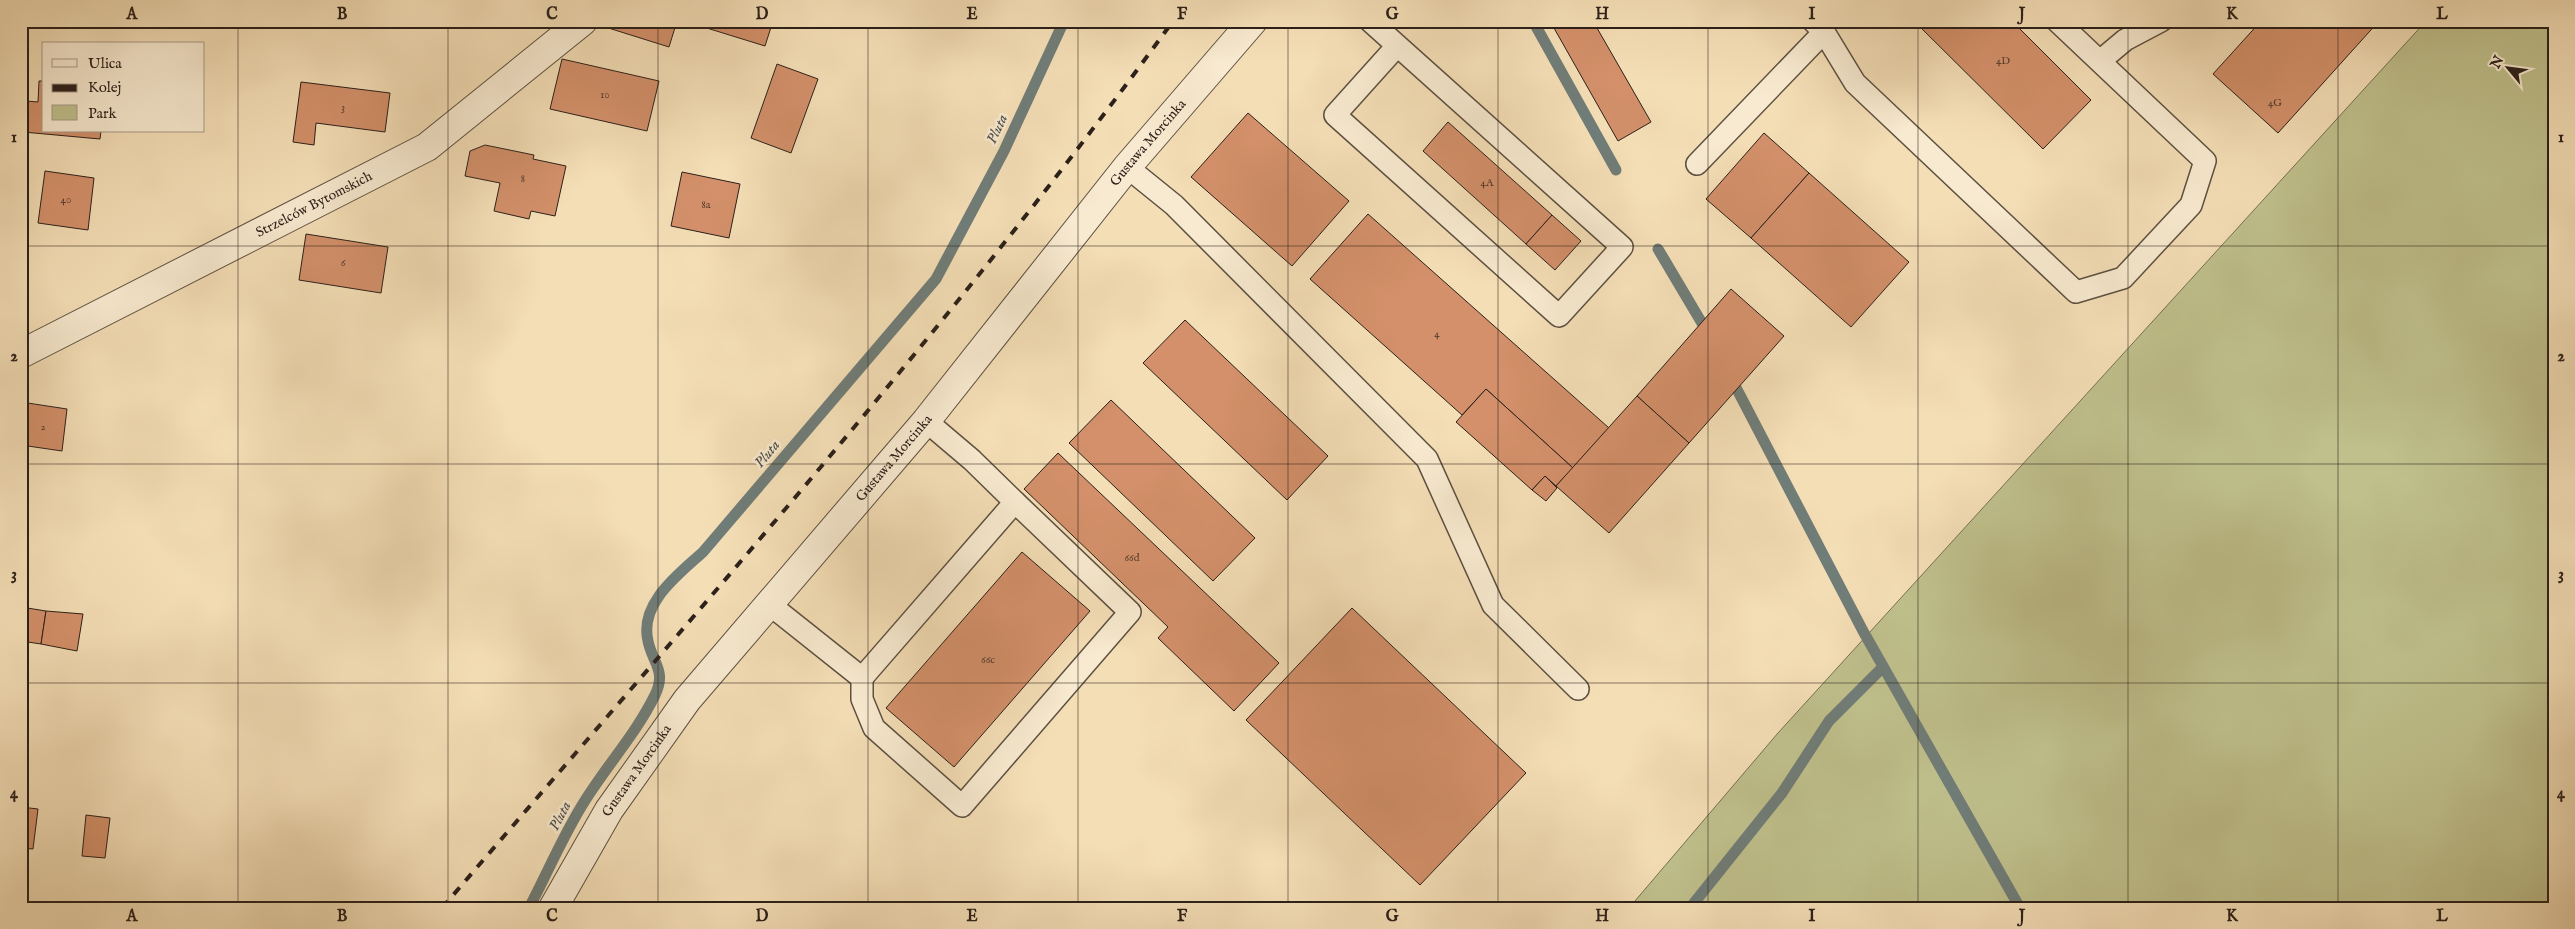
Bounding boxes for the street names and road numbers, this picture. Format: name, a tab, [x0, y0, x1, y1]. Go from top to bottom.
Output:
street label: Gustawa Morcinka	[1106, 95, 1191, 190]
street label: Strzelców Bytomskich	[253, 167, 376, 242]
street label: Gustawa Morcinka	[852, 411, 937, 505]
street label: Gustawa Morcinka	[598, 720, 676, 820]

